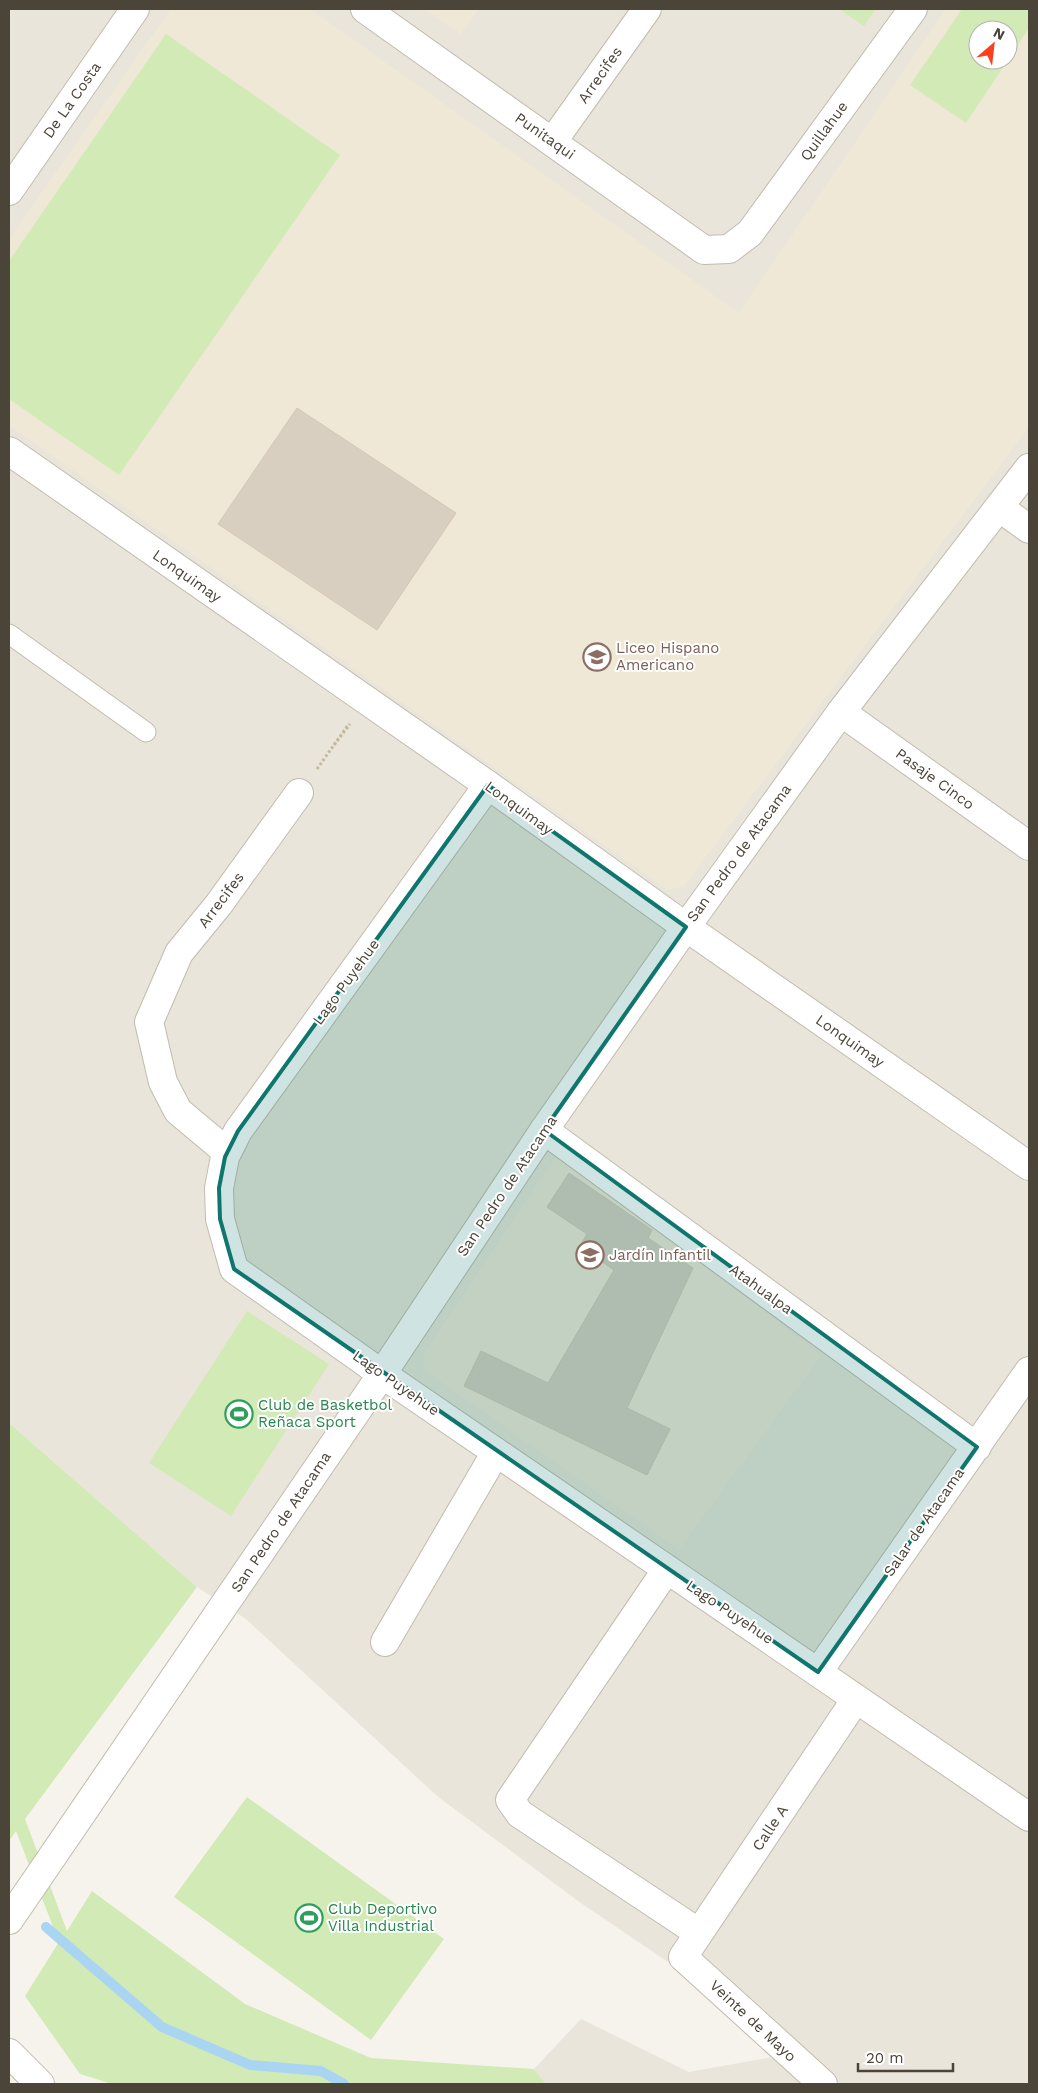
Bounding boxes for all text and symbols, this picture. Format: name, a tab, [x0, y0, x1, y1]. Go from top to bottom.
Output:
north arrow	[968, 20, 1018, 70]
text: N	[991, 24, 1007, 43]
street label: Arrecifes	[574, 43, 626, 107]
street label: De La Costa	[39, 58, 105, 142]
street label: Quillahue	[796, 98, 852, 164]
street label: Punitaqui	[512, 109, 578, 163]
street label: Lonquimay	[149, 546, 225, 606]
place label: Liceo Hispano Americano	[616, 639, 719, 674]
school or university icon: Liceo Hispano Americano	[582, 642, 612, 672]
street label: Pasaje Cinco	[892, 744, 978, 814]
street label: Lonquimay	[481, 777, 557, 839]
street label: San Pedro de Atacama	[683, 780, 795, 925]
street label: Arrecifes	[194, 868, 248, 931]
street label: Lago Puyehue	[309, 936, 383, 1028]
street label: Lonquimay	[812, 1011, 888, 1071]
street label: San Pedro de Atacama	[453, 1112, 561, 1260]
school or university icon: Jardín Infantil	[575, 1240, 605, 1270]
place label: Jardín Infantil	[609, 1246, 711, 1264]
street label: Atahualpa	[726, 1260, 796, 1318]
street label: Lago Puyehue	[349, 1347, 443, 1419]
place label: Club de Basketbol Reñaca Sport	[258, 1396, 392, 1431]
sports icon: Club de Basketbol Reñaca Sport	[224, 1399, 254, 1429]
street label: San Pedro de Atacama	[227, 1448, 335, 1596]
street label: Salar de Atacama	[880, 1464, 968, 1580]
street label: Lago Puyehue	[683, 1576, 777, 1648]
street label: Calle A	[748, 1802, 792, 1854]
place label: Club Deportivo Villa Industrial	[328, 1900, 437, 1935]
sports icon: Club Deportivo Villa Industrial	[294, 1903, 324, 1933]
street label: Veinte de Mayo	[706, 1976, 800, 2066]
scale bar	[858, 2040, 953, 2072]
text: 20 m	[866, 2049, 904, 2067]

